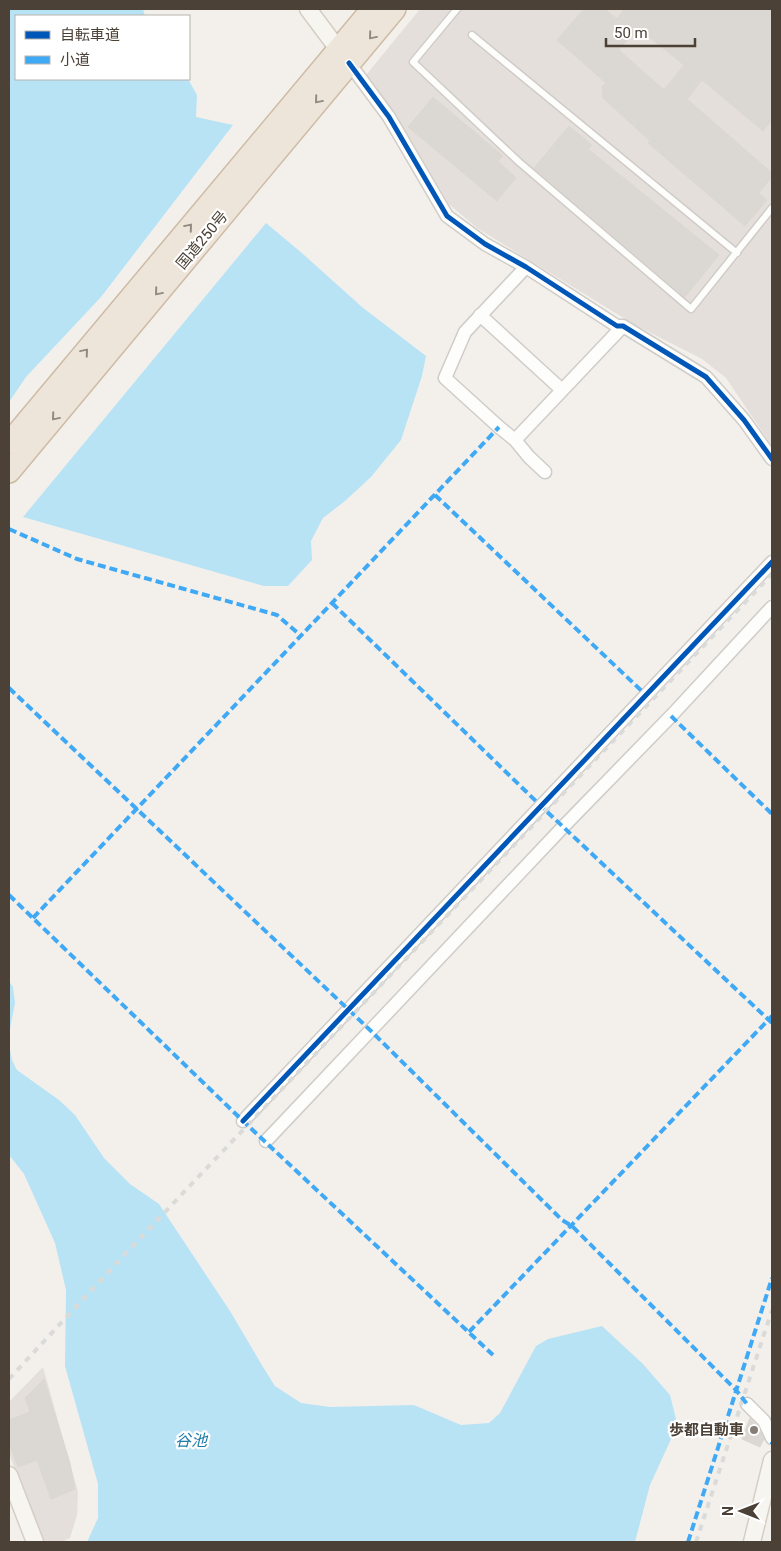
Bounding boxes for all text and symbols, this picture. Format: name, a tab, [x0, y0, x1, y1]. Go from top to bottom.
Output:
legend	[15, 15, 190, 80]
scale bar	[606, 15, 695, 47]
text: 50 m	[614, 24, 648, 42]
text: 自転車道	[60, 26, 120, 44]
one-way arrow	[369, 30, 378, 39]
text: 小道	[60, 51, 90, 69]
one-way arrow	[316, 94, 324, 103]
street label: 国道250号	[173, 207, 231, 273]
one-way arrow	[183, 224, 192, 233]
one-way arrow	[155, 287, 164, 296]
one-way arrow	[79, 349, 88, 358]
one-way arrow	[51, 412, 60, 421]
place label: 歩都自動車	[669, 1421, 744, 1439]
marker: 歩都自動車	[748, 1424, 760, 1436]
water label: 谷池	[175, 1431, 209, 1450]
north arrow	[716, 1486, 766, 1536]
text: N	[720, 1506, 736, 1516]

